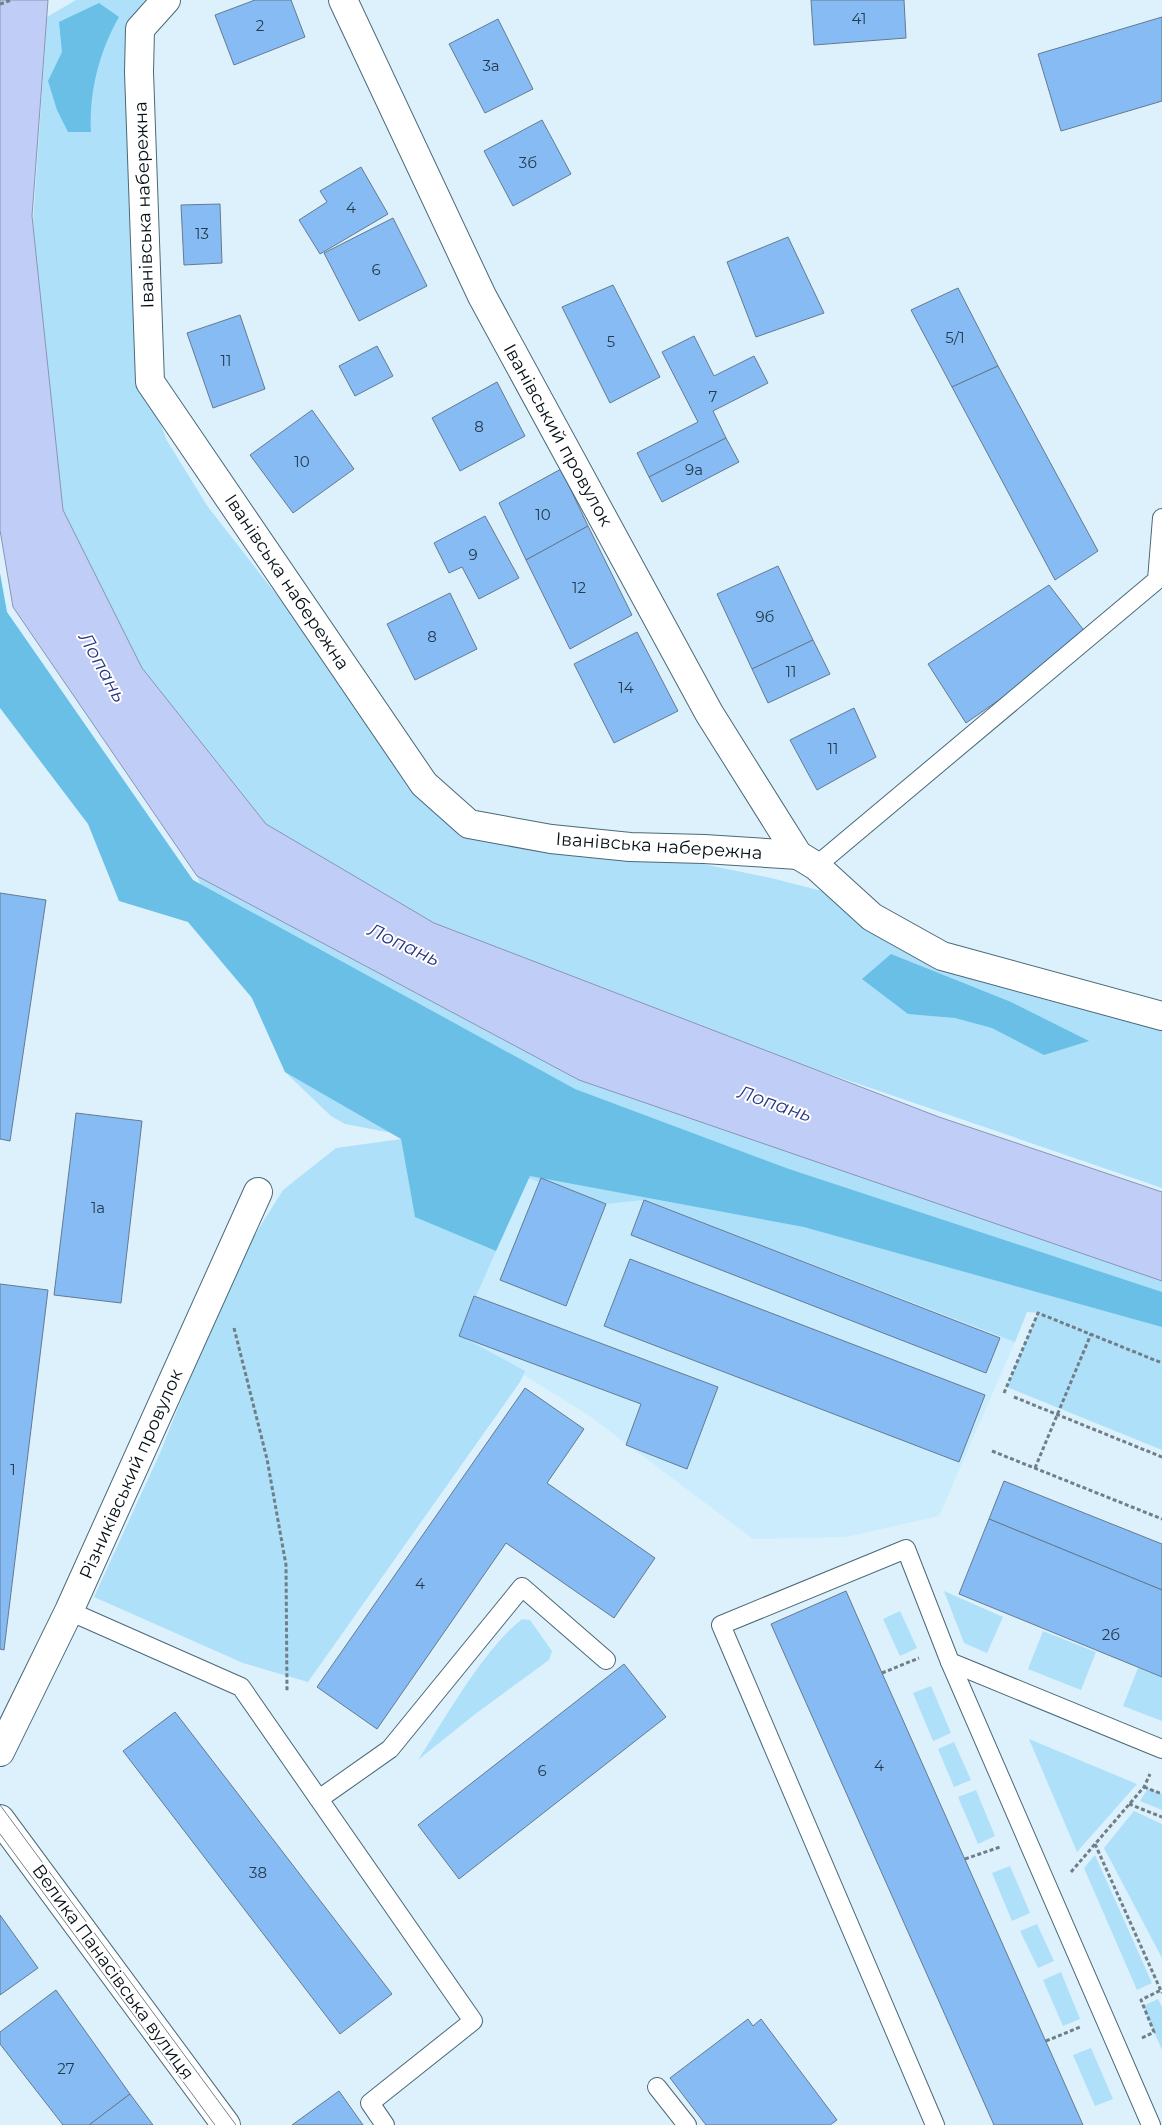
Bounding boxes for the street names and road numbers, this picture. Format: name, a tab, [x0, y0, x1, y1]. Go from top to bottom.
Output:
street label: Іванівська набережна	[129, 101, 159, 309]
street label: Іванівський провулок	[499, 340, 618, 530]
street label: Іванівська набережна	[220, 490, 354, 674]
street label: Іванівська набережна	[555, 828, 763, 864]
street label: Різниківський провулок	[75, 1365, 188, 1582]
street label: Велика Панасівська вулиця	[27, 1860, 199, 2084]

